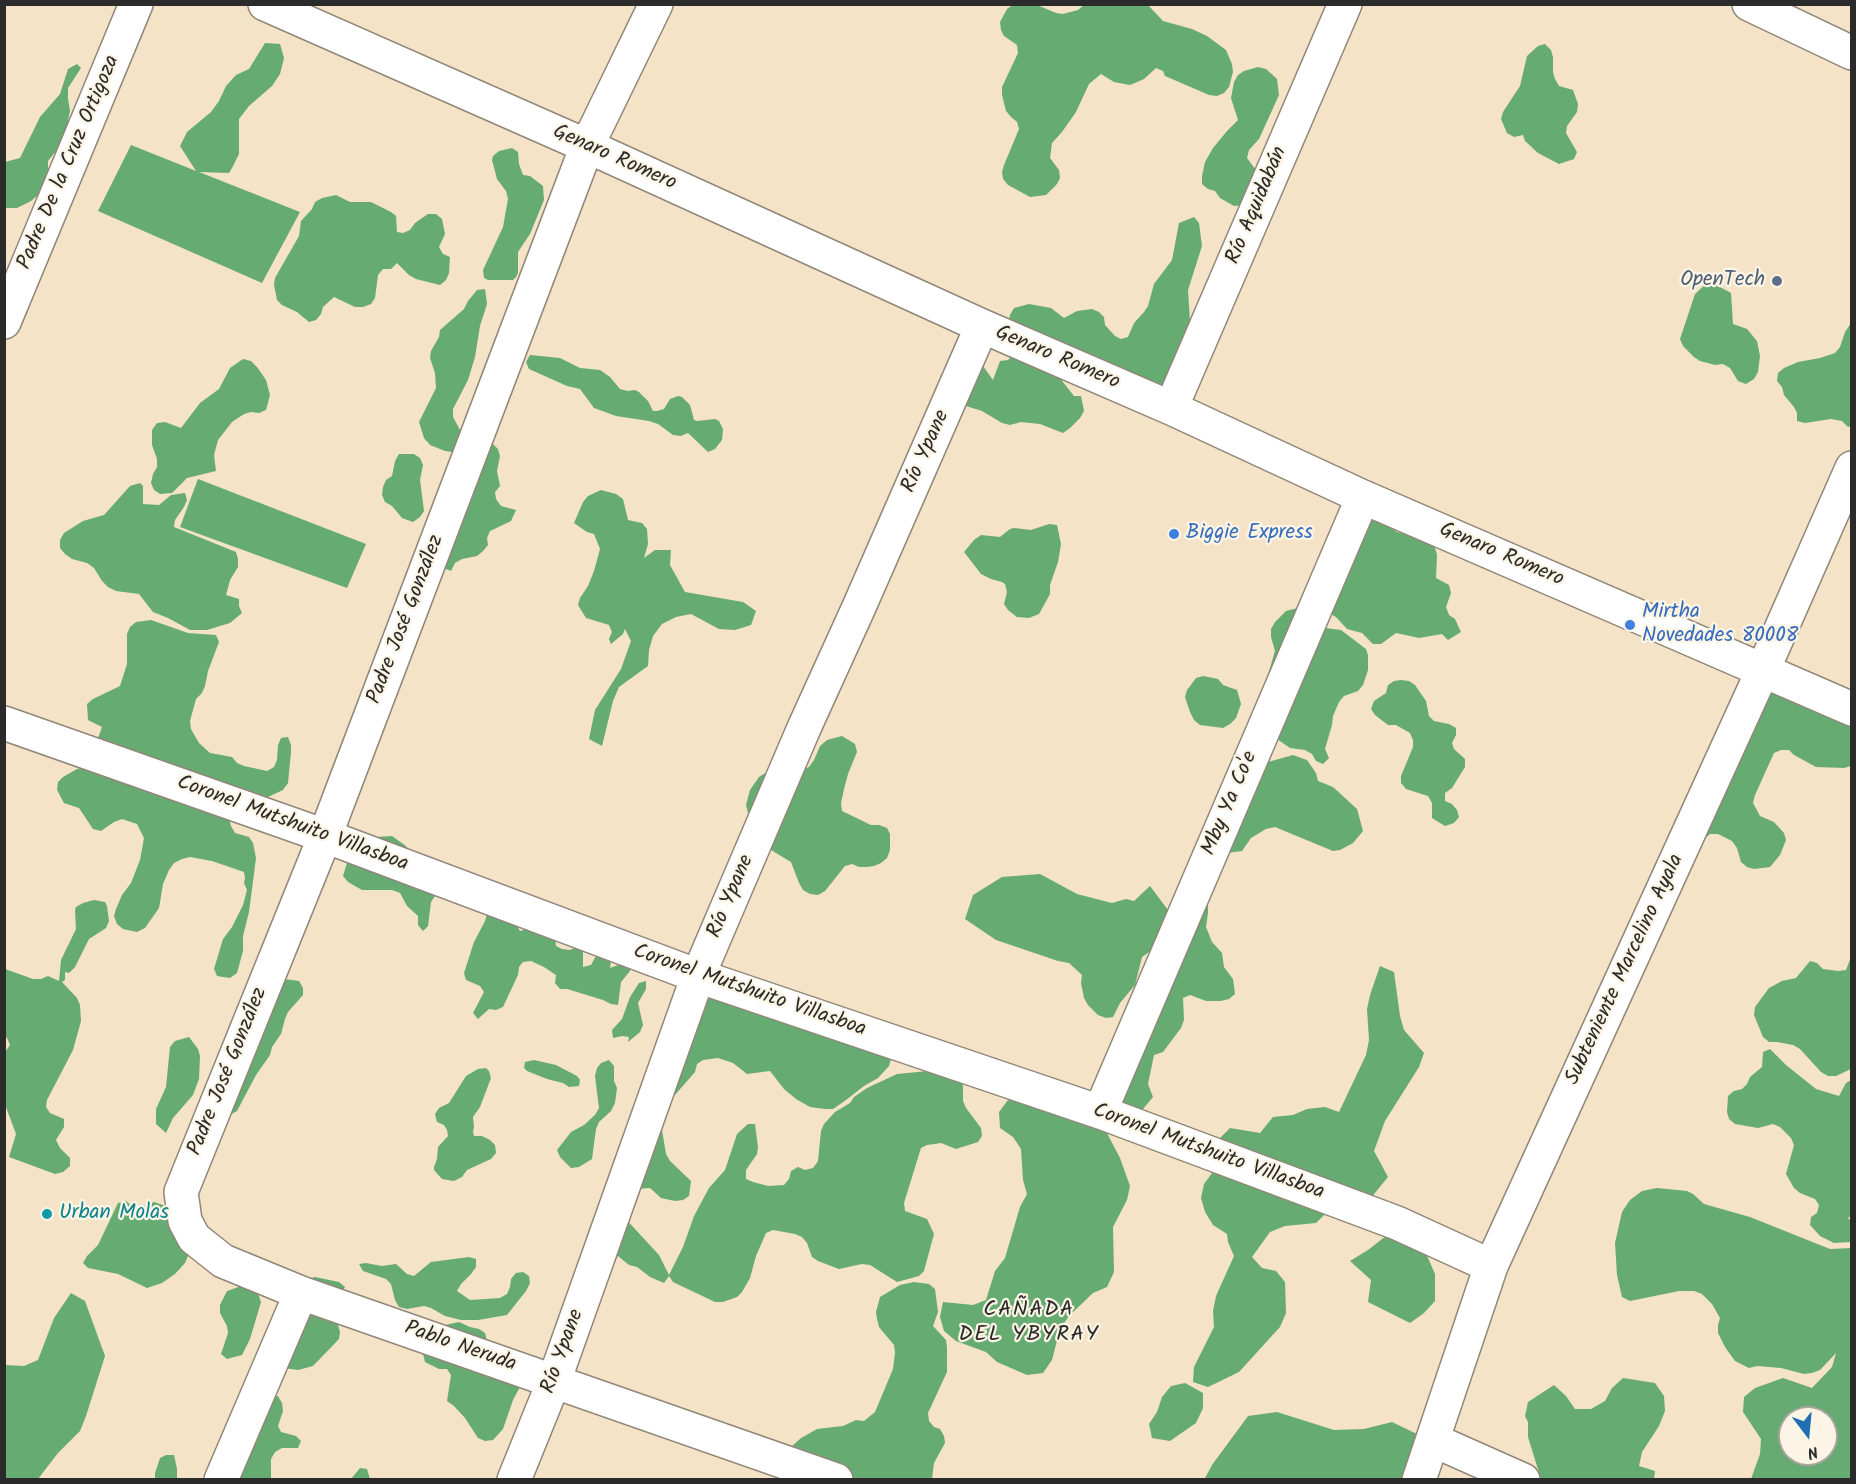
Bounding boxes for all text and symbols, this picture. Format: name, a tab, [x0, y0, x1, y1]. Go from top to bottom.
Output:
street label: Padre De la Cruz Ortigoza	[13, 52, 127, 274]
street label: Genaro Romero	[548, 121, 680, 197]
street label: Río Aquidabán	[1222, 143, 1294, 269]
place label: OpenTech	[1680, 268, 1765, 294]
marker: OpenTech	[1770, 274, 1784, 288]
street label: Genaro Romero	[991, 321, 1123, 397]
street label: Río Ypane	[898, 407, 956, 497]
street label: Genaro Romero	[1435, 518, 1567, 594]
place label: Biggie Express	[1186, 521, 1313, 547]
marker: Biggie Express	[1167, 527, 1181, 541]
street label: Padre José González	[363, 532, 451, 708]
place label: Mirtha Novedades 80008	[1642, 600, 1798, 650]
marker: Mirtha Novedades 80008	[1623, 618, 1637, 632]
street label: Mby Ya Co'e	[1198, 748, 1264, 860]
street label: Coronel Mutshuito Villasboa	[173, 771, 411, 879]
street label: Subteniente Marcelino Ayala	[1561, 851, 1691, 1089]
street label: Río Ypane	[703, 852, 761, 942]
street label: Coronel Mutshuito Villasboa	[629, 940, 869, 1044]
street label: Padre José González	[184, 984, 274, 1160]
street label: Coronel Mutshuito Villasboa	[1089, 1099, 1327, 1207]
place label: Urban Molas	[59, 1201, 169, 1227]
marker: Urban Molas	[40, 1207, 54, 1221]
district label: CAÑADA DEL YBYRAY	[958, 1298, 1100, 1350]
street label: Río Ypane	[537, 1306, 591, 1398]
street label: Pablo Neruda	[401, 1317, 519, 1379]
north arrow	[1778, 1406, 1838, 1466]
text: N	[1804, 1438, 1821, 1465]

